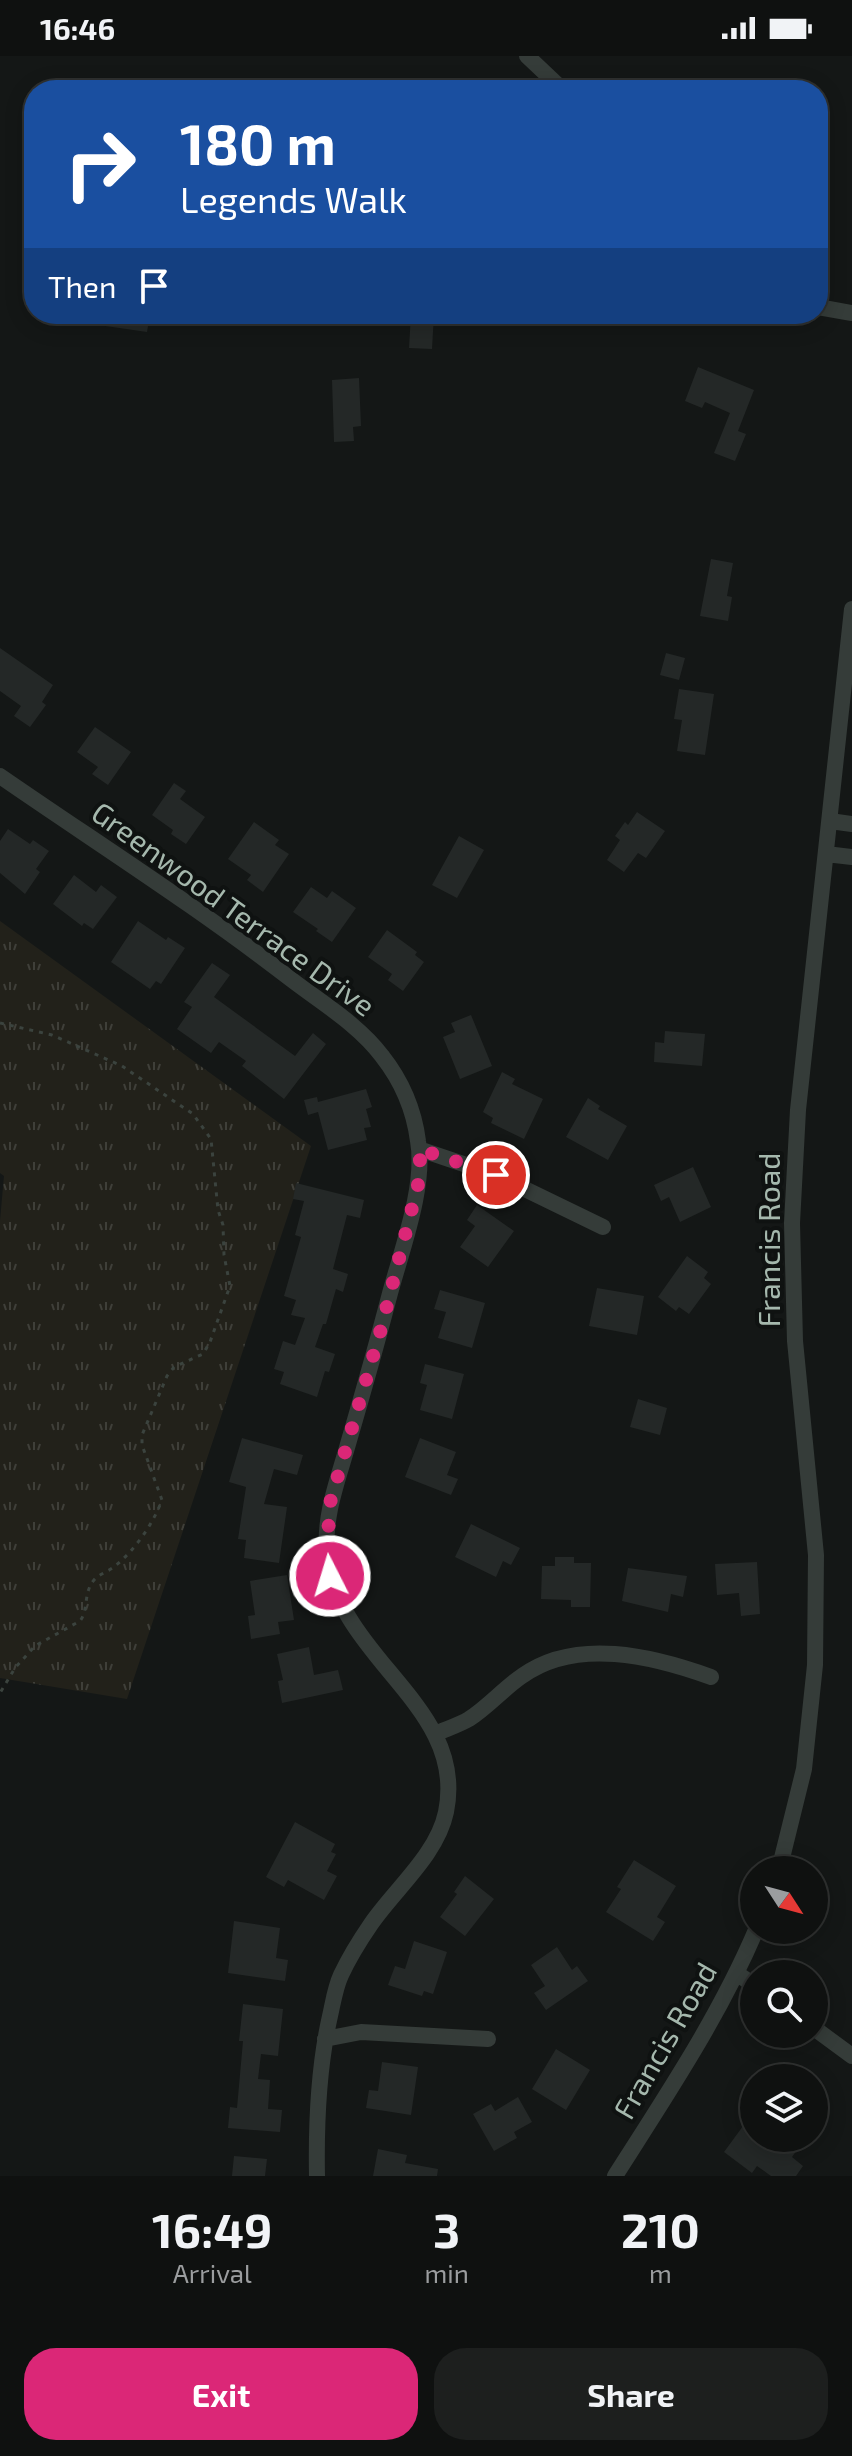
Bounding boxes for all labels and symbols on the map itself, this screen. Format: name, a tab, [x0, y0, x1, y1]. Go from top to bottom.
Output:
street label: Greenwood Terrace Drive	[85, 793, 383, 1023]
pin	[462, 1141, 530, 1209]
street label: Francis Road	[750, 1153, 786, 1327]
position arrow	[288, 1534, 372, 1618]
north arrow	[740, 1856, 828, 1944]
street label: Francis Road	[605, 1955, 723, 2125]

